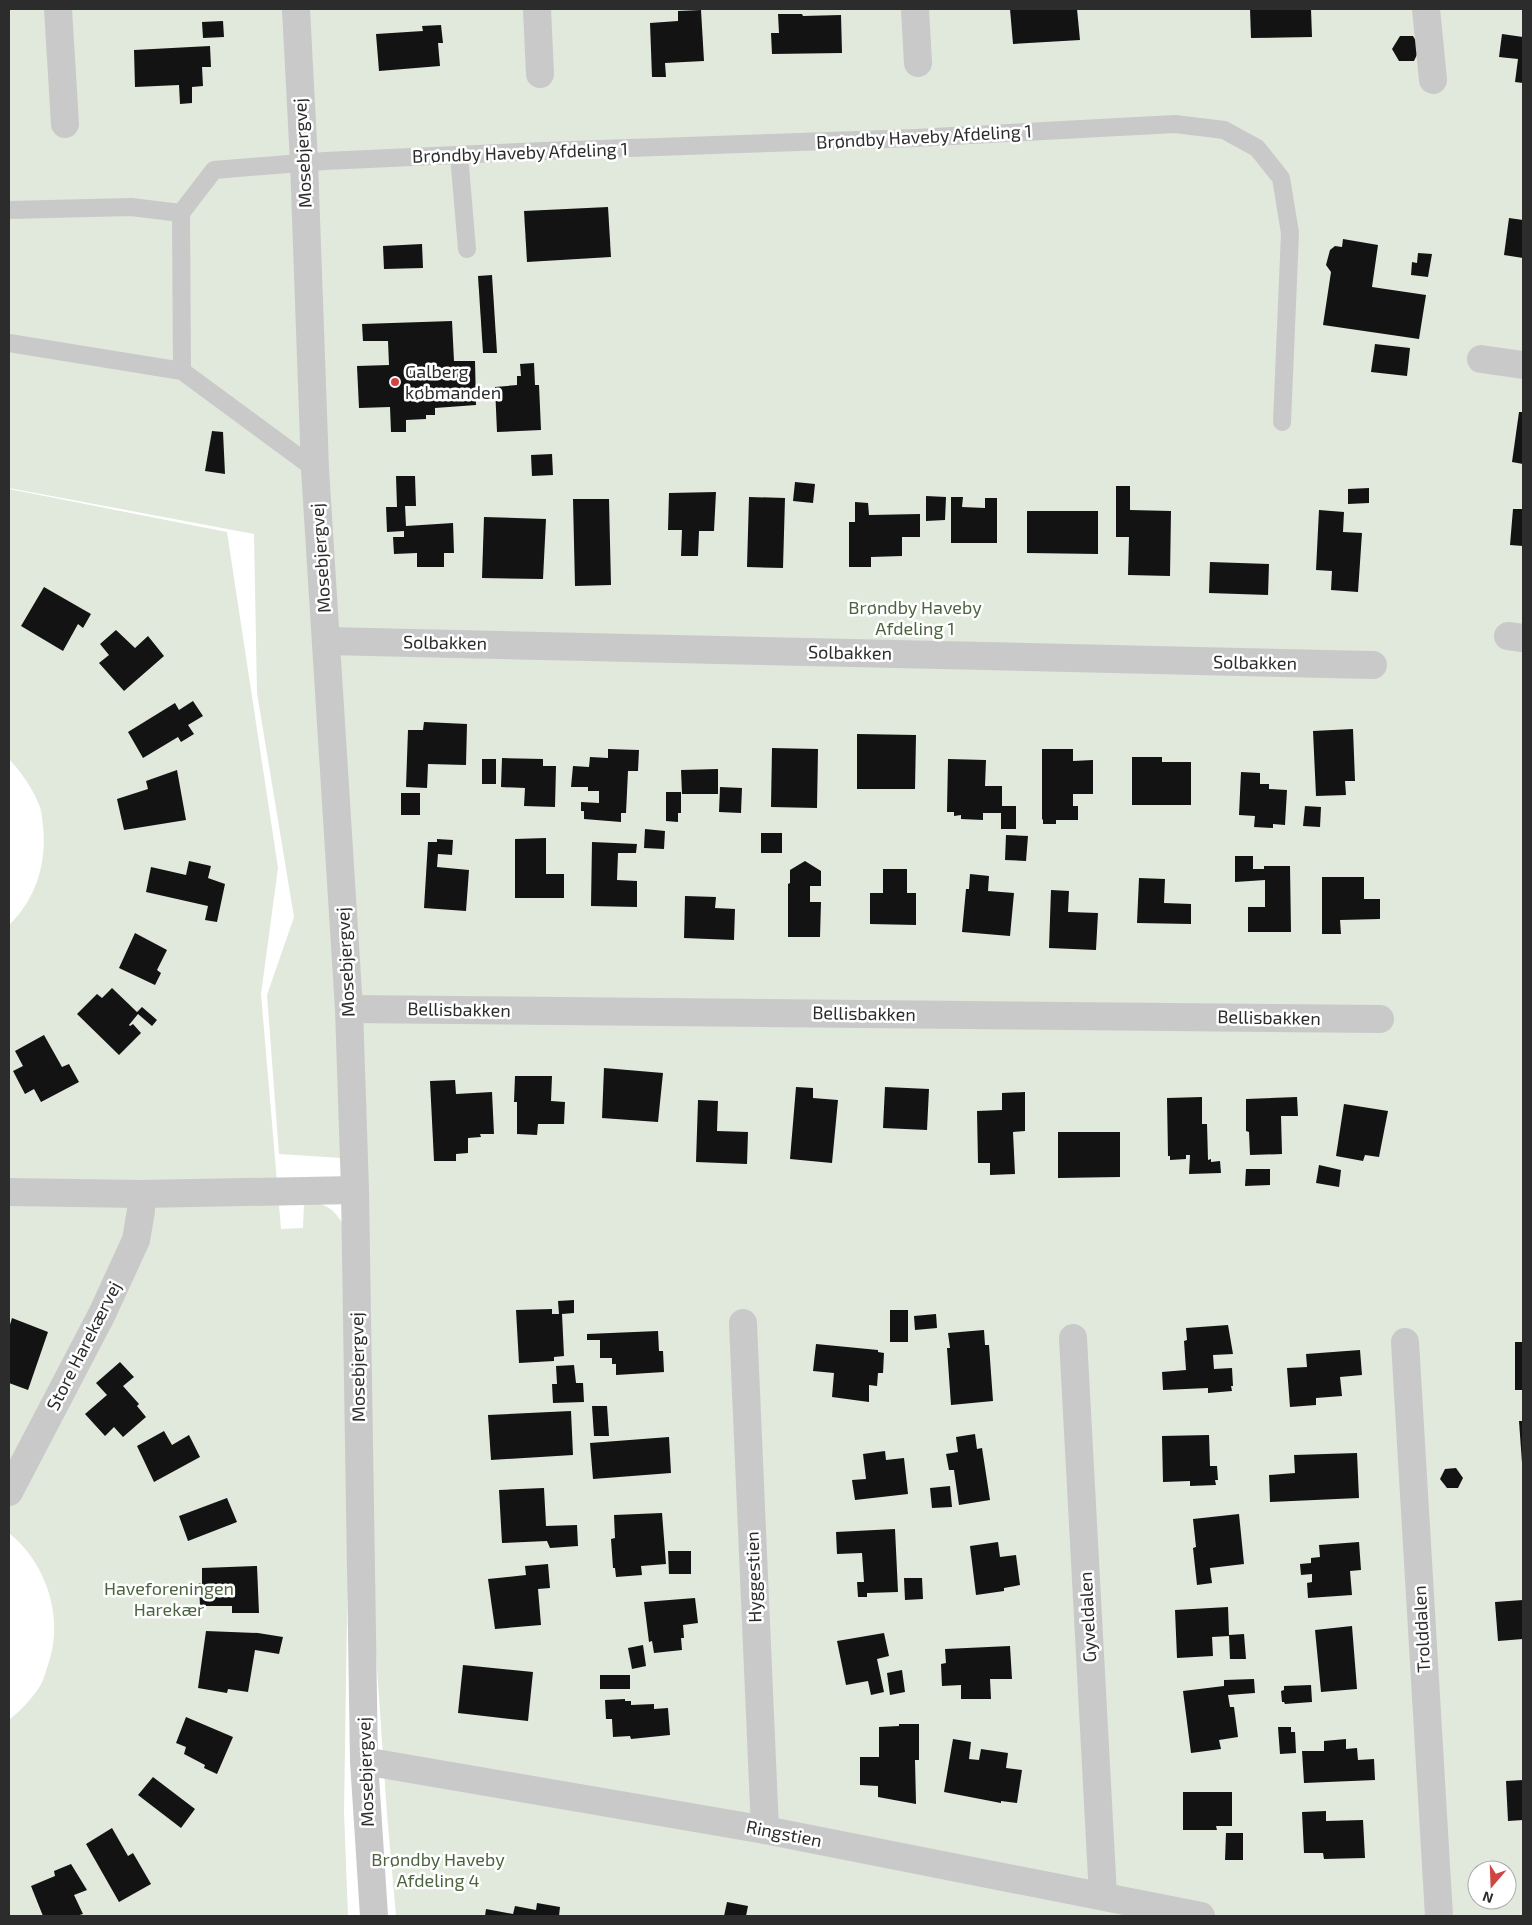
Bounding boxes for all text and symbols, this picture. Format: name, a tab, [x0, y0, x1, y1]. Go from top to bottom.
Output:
street label: Mosebjergvej	[288, 98, 316, 209]
street label: Brøndby Haveby Afdeling 1	[816, 119, 1032, 153]
street label: Brøndby Haveby Afdeling 1	[412, 137, 628, 167]
place label: Galberg købmanden	[405, 360, 501, 403]
marker: Galberg købmanden	[389, 376, 401, 388]
street label: Mosebjergvej	[305, 502, 335, 614]
park label: Brøndby Haveby Afdeling 1	[848, 596, 982, 639]
street label: Solbakken	[403, 630, 487, 654]
street label: Solbakken	[808, 640, 892, 664]
street label: Solbakken	[1213, 650, 1297, 674]
street label: Mosebjergvej	[331, 907, 359, 1018]
street label: Bellisbakken	[407, 997, 511, 1021]
street label: Bellisbakken	[812, 1001, 916, 1025]
street label: Bellisbakken	[1217, 1005, 1321, 1029]
street label: Store Harekærvej	[41, 1277, 125, 1414]
street label: Mosebjergvej	[345, 1312, 369, 1422]
street label: Hyggestien	[740, 1531, 766, 1623]
street label: Gyveldalen	[1074, 1571, 1100, 1663]
park label: Haveforeningen Harekær	[104, 1577, 234, 1620]
street label: Trolddalen	[1408, 1585, 1434, 1673]
street label: Mosebjergvej	[352, 1717, 378, 1827]
street label: Ringstien	[744, 1815, 824, 1851]
park label: Brøndby Haveby Afdeling 4	[371, 1848, 505, 1891]
north arrow	[1467, 1860, 1517, 1910]
text: N	[1480, 1888, 1495, 1907]

